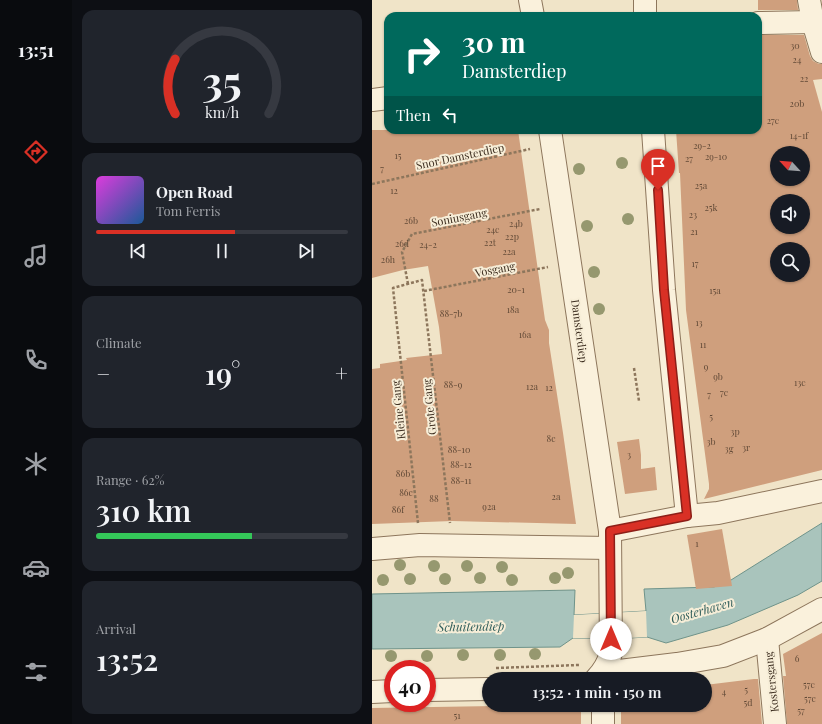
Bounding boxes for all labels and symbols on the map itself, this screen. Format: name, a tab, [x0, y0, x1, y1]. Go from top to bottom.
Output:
house number: 30	[790, 39, 800, 51]
house number: 24	[793, 53, 802, 65]
house number: 22	[800, 72, 808, 84]
house number: 20b	[790, 97, 804, 109]
house number: 27e	[767, 114, 780, 126]
house number: 14-1f	[790, 129, 809, 141]
street label: Snor Damsterdiep	[415, 139, 505, 173]
house number: 29-2	[693, 139, 711, 151]
north arrow	[770, 146, 810, 186]
house number: 15	[395, 149, 402, 161]
pin	[641, 149, 675, 190]
house number: 29-10	[705, 150, 727, 162]
house number: 27	[685, 152, 693, 164]
house number: 7	[380, 162, 384, 174]
house number: 25a	[695, 179, 708, 191]
house number: 12	[390, 184, 398, 196]
house number: 25k	[705, 201, 718, 213]
street label: Soniusgang	[430, 204, 488, 230]
house number: 23	[689, 208, 697, 220]
house number: 26b	[404, 214, 418, 226]
house number: 24b	[509, 217, 523, 229]
house number: 24e	[486, 223, 500, 235]
house number: 21	[690, 225, 698, 237]
house number: 22p	[505, 230, 519, 242]
house number: 22t	[484, 236, 497, 248]
house number: 26d	[395, 237, 410, 249]
house number: 24-2	[419, 238, 437, 250]
house number: 22a	[502, 245, 516, 257]
house number: 26h	[381, 253, 396, 265]
house number: 17	[692, 257, 699, 269]
street label: Vosgang	[473, 258, 517, 280]
house number: 20-1	[507, 283, 525, 295]
house number: 15a	[709, 284, 721, 296]
street label: Damsterdiep	[568, 298, 592, 364]
house number: 18a	[507, 303, 520, 315]
house number: 88-7b	[440, 307, 462, 319]
house number: 13	[695, 316, 703, 328]
house number: 16a	[519, 328, 532, 340]
house number: 11	[700, 338, 707, 350]
house number: 9	[704, 360, 709, 372]
house number: 9b	[713, 370, 723, 382]
house number: 13e	[794, 376, 806, 388]
street label: Grote Gang	[419, 378, 439, 436]
house number: 88-9	[444, 378, 463, 390]
street label: Kleine Gang	[387, 380, 409, 440]
house number: 12a	[526, 380, 539, 392]
house number: 12	[545, 381, 553, 393]
house number: 7c	[720, 386, 729, 398]
house number: 7	[707, 388, 711, 400]
house number: 5	[709, 410, 713, 422]
house number: 3p	[730, 425, 740, 437]
house number: 8c	[546, 432, 556, 444]
house number: 3b	[706, 435, 716, 447]
house number: 3r	[742, 441, 750, 453]
house number: 3g	[725, 442, 734, 454]
house number: 88-10	[448, 443, 470, 455]
house number: 3	[627, 448, 631, 460]
house number: 88-12	[450, 458, 472, 470]
house number: 86b	[396, 467, 410, 479]
house number: 88-11	[451, 474, 472, 486]
house number: 86c	[399, 486, 413, 498]
house number: 2a	[552, 490, 561, 502]
house number: 88	[429, 492, 439, 504]
house number: 92a	[482, 500, 496, 512]
house number: 86f	[392, 503, 405, 515]
house number: 1	[695, 537, 699, 549]
water label: Oosterhaven	[669, 593, 735, 627]
water label: Schuitendiep	[436, 617, 505, 635]
position arrow	[590, 618, 632, 660]
street label: Kostersgang	[760, 651, 782, 713]
house number: 6	[795, 652, 800, 664]
speed limit sign: 40	[384, 660, 436, 712]
house number: 57e	[803, 678, 815, 690]
house number: 5	[744, 683, 748, 695]
house number: 4	[722, 685, 727, 697]
house number: 57c	[804, 692, 817, 704]
house number: 5d	[744, 696, 753, 708]
house number: 57	[797, 704, 805, 716]
house number: 51	[453, 709, 461, 721]

